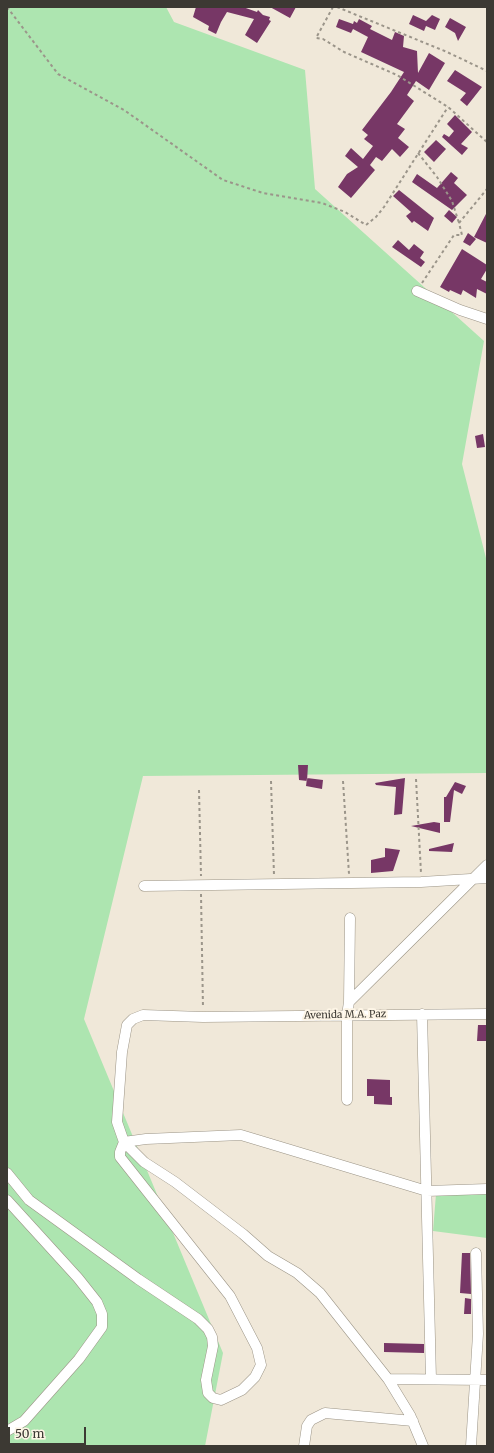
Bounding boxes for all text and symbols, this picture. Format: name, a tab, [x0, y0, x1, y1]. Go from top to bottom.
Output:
street label: Avenida M.A. Paz	[304, 1008, 386, 1022]
scale bar	[10, 1419, 88, 1445]
text: 50 m	[15, 1426, 44, 1441]

